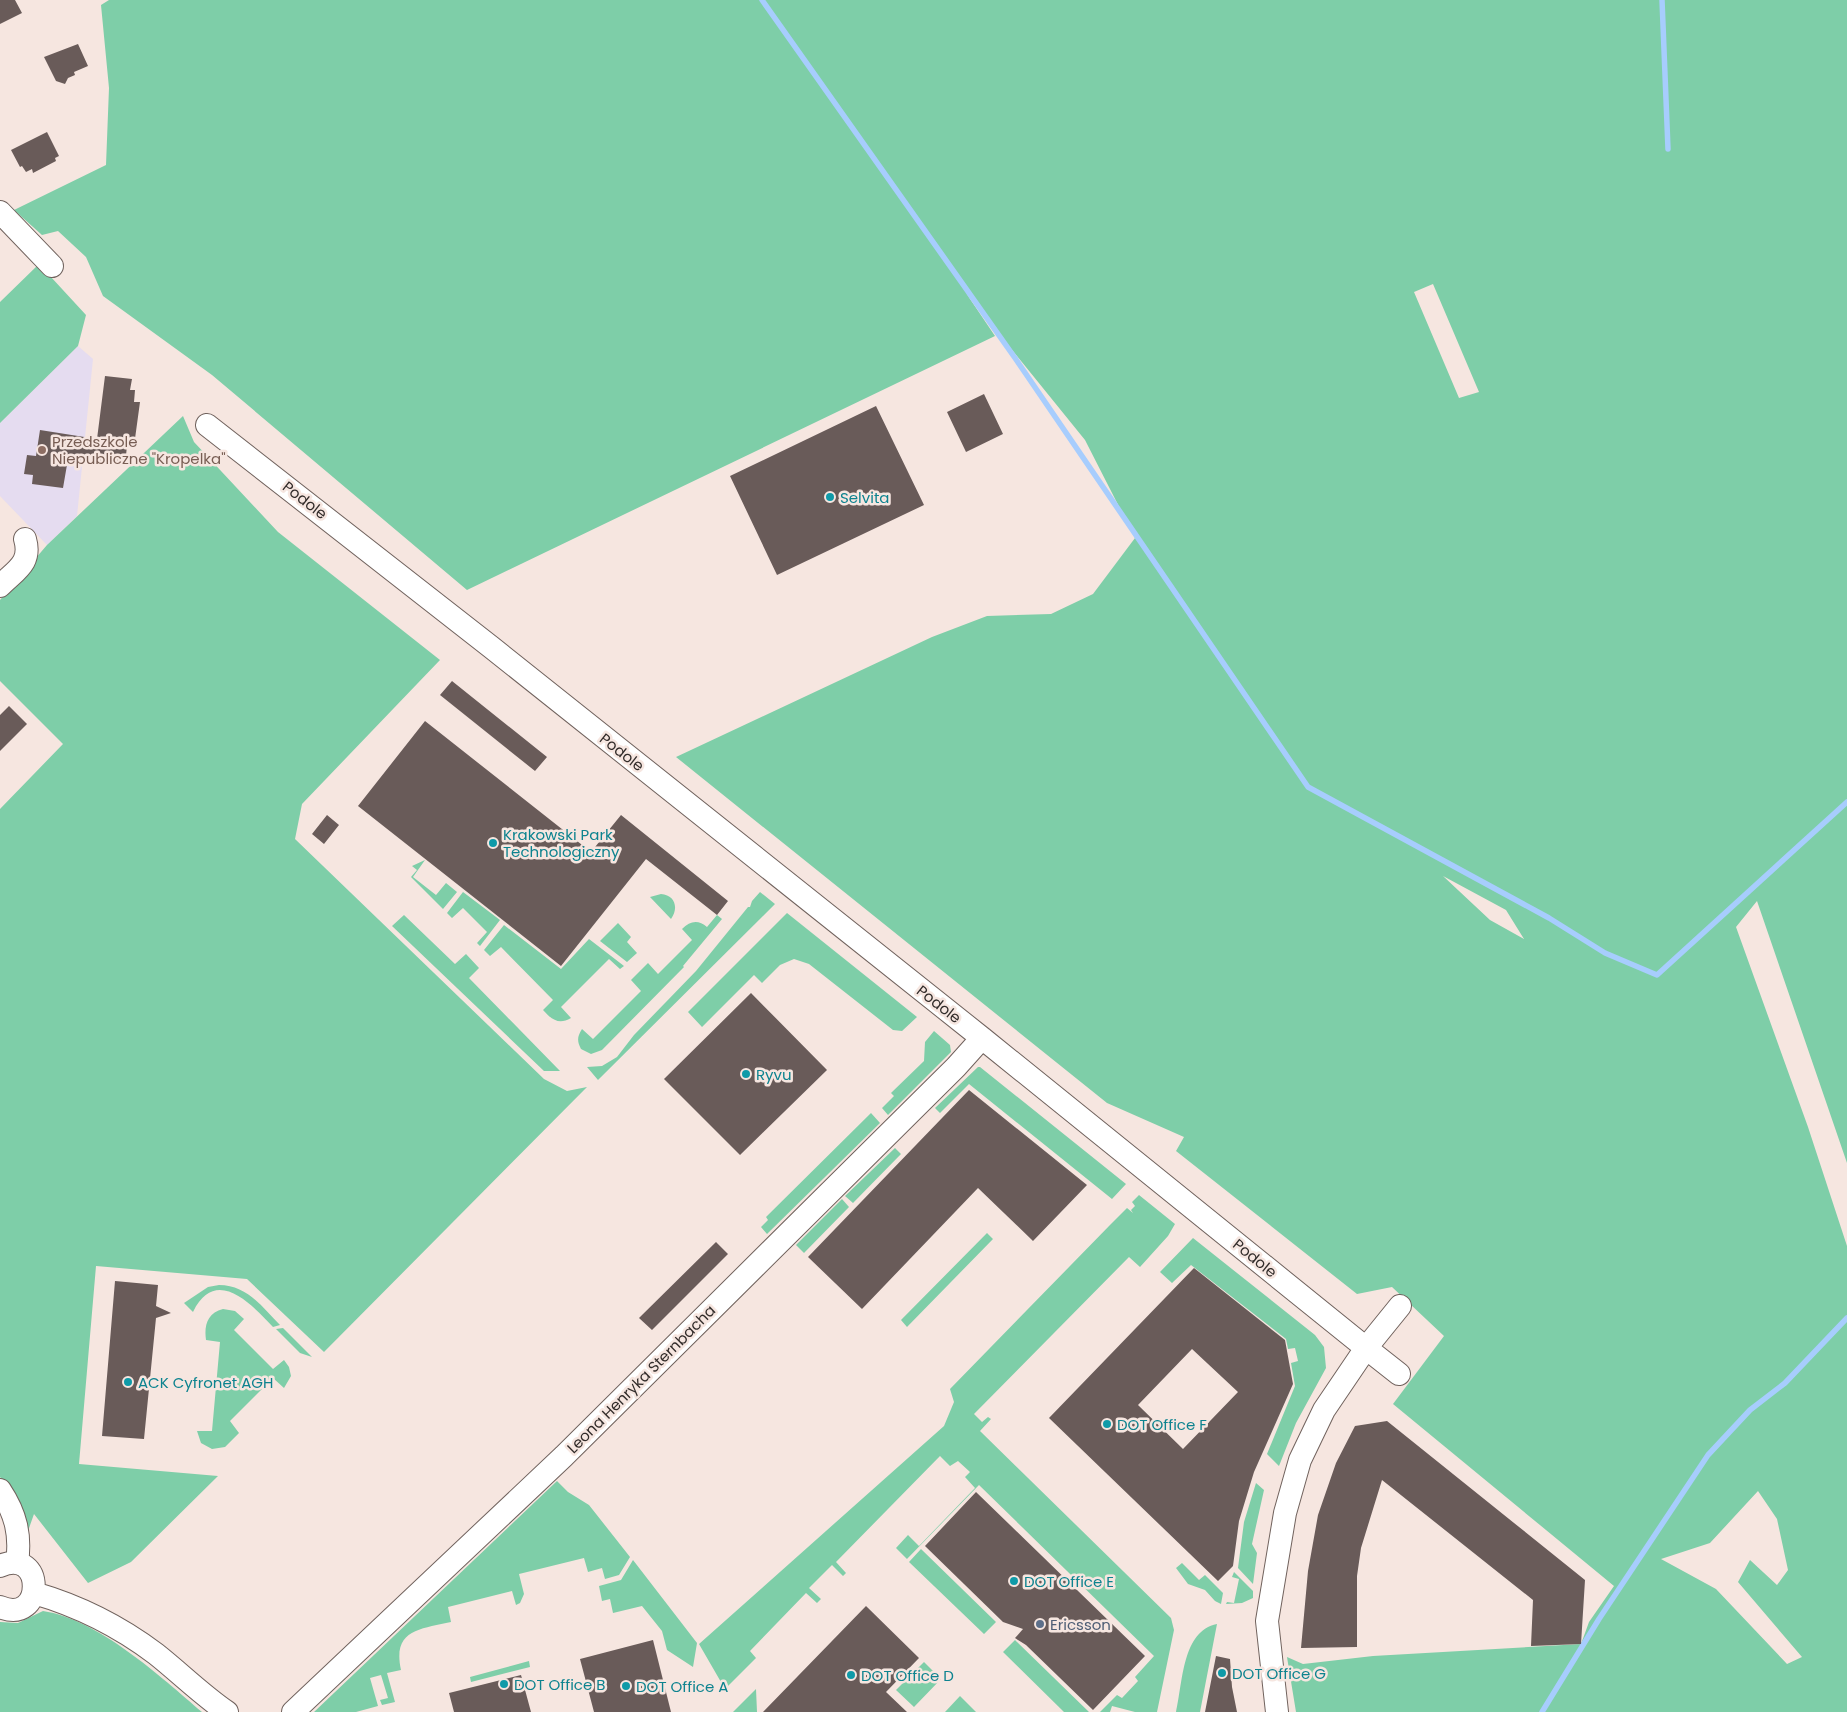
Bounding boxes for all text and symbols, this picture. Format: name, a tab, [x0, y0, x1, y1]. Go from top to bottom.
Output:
place label: Przedszkole Niepubliczne "Kropelka"	[52, 431, 226, 469]
marker: Przedszkole Niepubliczne "Kropelka"	[36, 444, 48, 456]
street label: Podole	[278, 476, 332, 524]
place label: Selvita	[840, 487, 890, 508]
marker: Selvita	[824, 491, 836, 503]
street label: Podole	[595, 728, 649, 776]
place label: Krakowski Park Technologiczny	[503, 824, 620, 862]
marker: Krakowski Park Technologiczny	[487, 837, 499, 849]
street label: Podole	[912, 980, 966, 1028]
place label: Ryvu	[756, 1064, 792, 1085]
marker: Ryvu	[740, 1068, 752, 1080]
street label: Podole	[1229, 1234, 1281, 1282]
street label: Leona Henryka Sternbacha	[562, 1300, 720, 1458]
place label: ACK Cyfronet AGH	[138, 1372, 273, 1393]
marker: ACK Cyfronet AGH	[122, 1376, 134, 1388]
place label: DOT Office F	[1117, 1414, 1207, 1435]
marker: DOT Office F	[1101, 1418, 1113, 1430]
place label: DOT Office E	[1024, 1571, 1114, 1592]
marker: DOT Office E	[1008, 1575, 1020, 1587]
place label: Ericsson	[1050, 1614, 1111, 1635]
marker: Ericsson	[1034, 1618, 1046, 1630]
place label: DOT Office G	[1232, 1663, 1326, 1684]
place label: DOT Office D	[861, 1665, 954, 1686]
marker: DOT Office G	[1216, 1667, 1228, 1679]
marker: DOT Office D	[845, 1669, 857, 1681]
place label: DOT Office B	[514, 1674, 605, 1695]
place label: DOT Office A	[636, 1676, 728, 1697]
marker: DOT Office B	[498, 1678, 510, 1690]
marker: DOT Office A	[620, 1680, 632, 1692]

